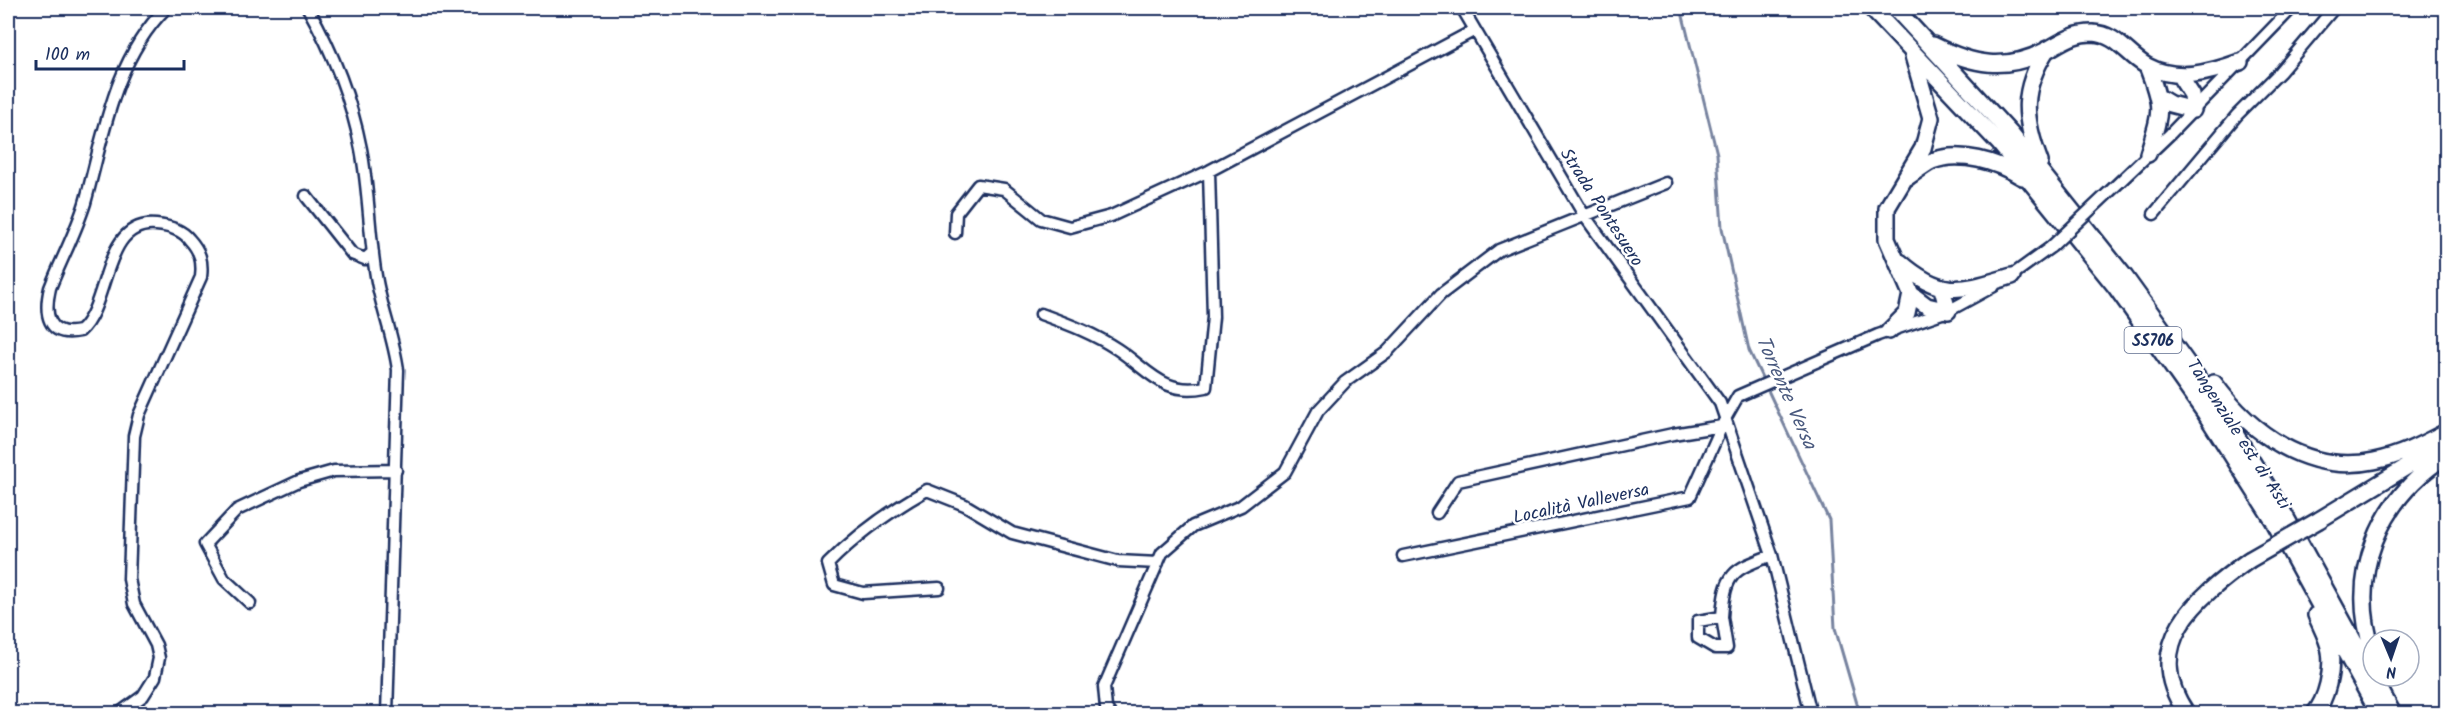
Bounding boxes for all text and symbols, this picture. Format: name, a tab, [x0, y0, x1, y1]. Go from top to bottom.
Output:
scale bar	[36, 33, 184, 71]
text: 100 m	[45, 41, 90, 70]
street label: Strada Pontesuero	[1551, 143, 1650, 273]
road number: SS706	[2124, 327, 2182, 353]
water label: Torrente Versa	[1746, 331, 1825, 456]
street label: Tangenziale est di Asti	[2178, 354, 2298, 517]
street label: Località Valleversa	[1511, 476, 1652, 533]
north arrow	[2361, 628, 2421, 688]
text: N	[2386, 659, 2397, 684]

